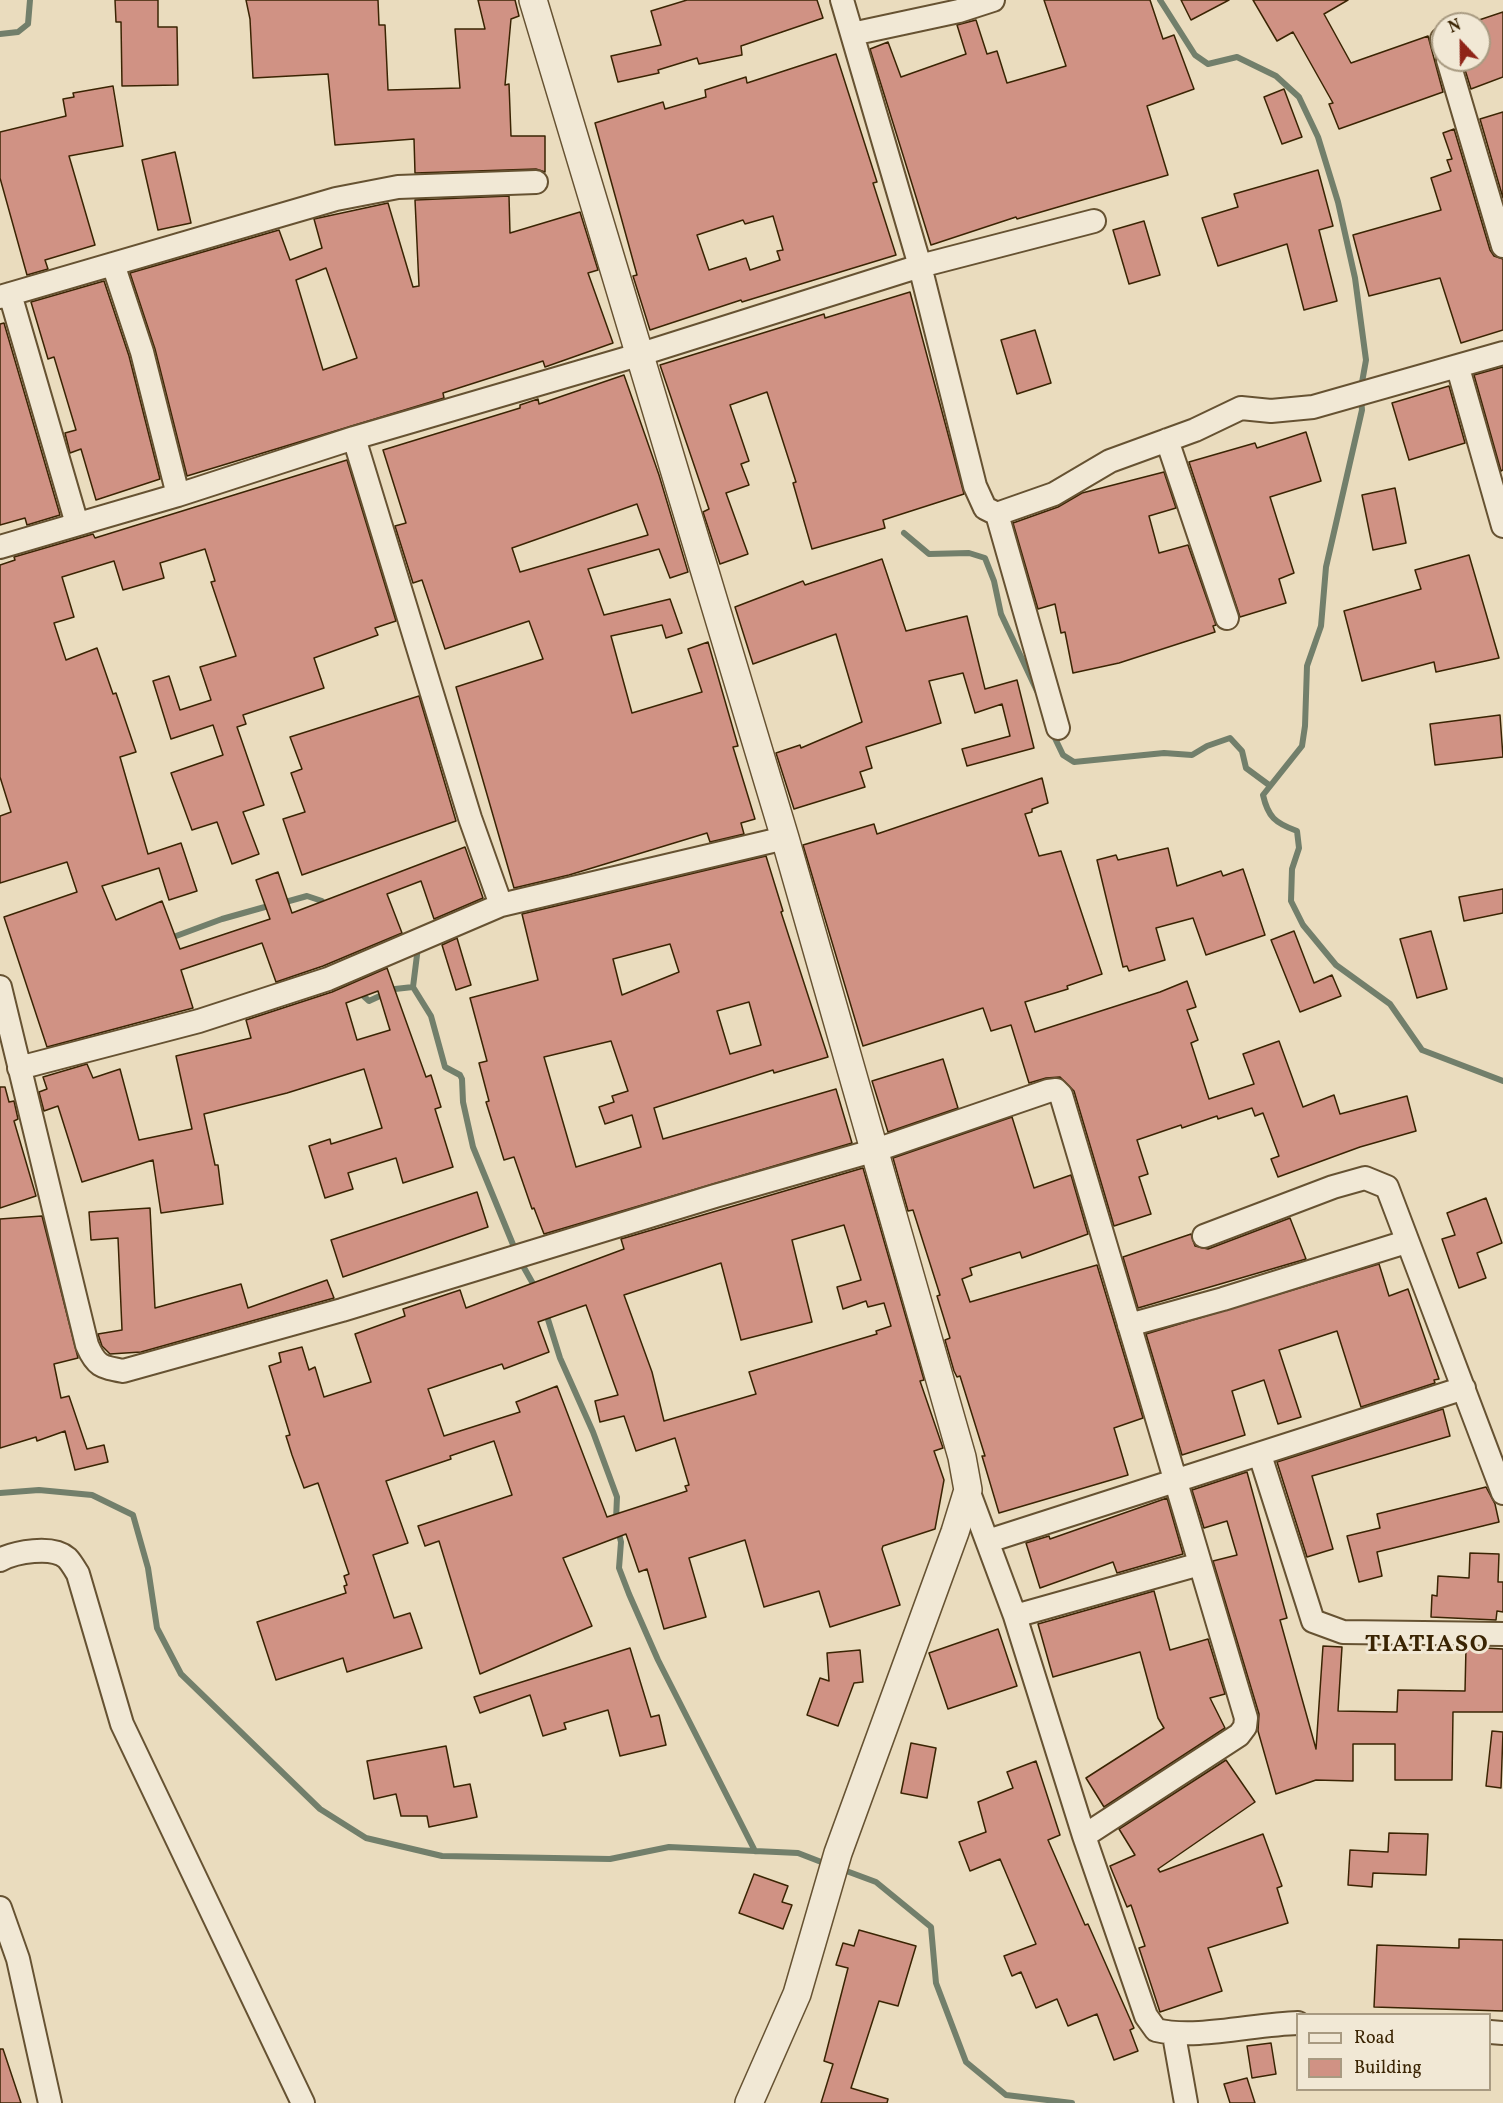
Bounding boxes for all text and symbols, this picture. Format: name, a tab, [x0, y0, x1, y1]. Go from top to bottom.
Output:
north arrow	[1431, 12, 1491, 72]
text: N	[1445, 15, 1465, 40]
district label: TIATIASO	[1365, 1633, 1489, 1661]
legend	[1296, 2013, 1491, 2091]
text: Road	[1354, 2026, 1395, 2051]
text: Building	[1354, 2056, 1422, 2081]

